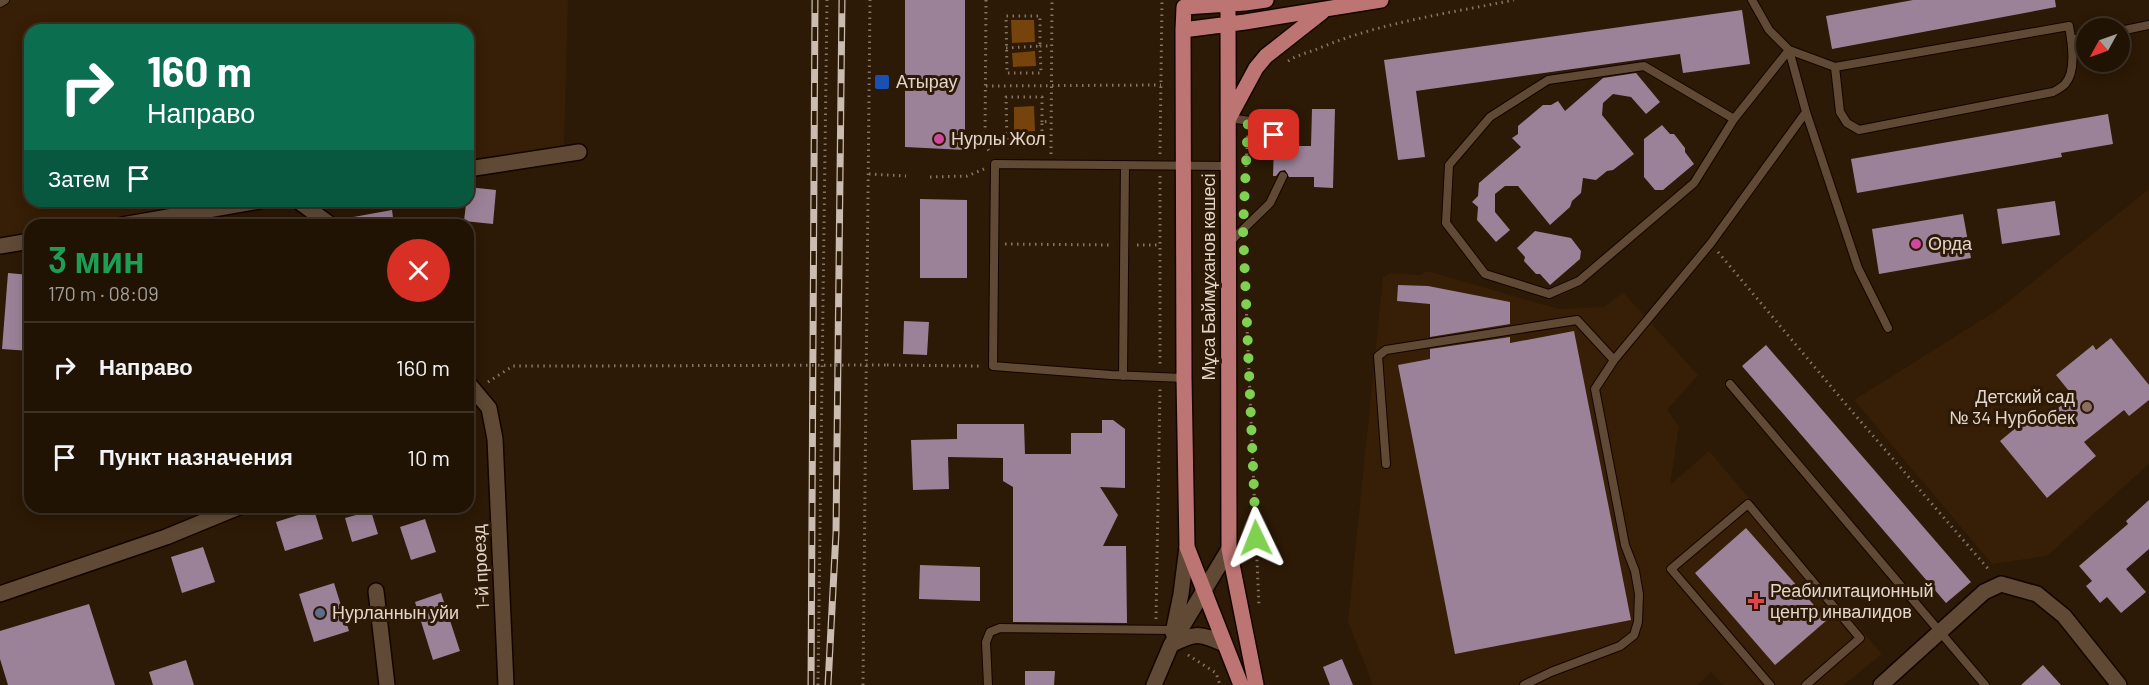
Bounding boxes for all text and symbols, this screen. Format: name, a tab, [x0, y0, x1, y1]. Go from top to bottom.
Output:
north arrow	[2076, 18, 2130, 72]
map controls	[2076, 18, 2130, 72]
text: 160 m	[147, 45, 252, 95]
icon: right	[48, 48, 126, 126]
place label: Атырау	[896, 70, 958, 92]
marker: Атырау	[873, 73, 891, 91]
text: Направо	[147, 96, 255, 128]
pin	[1248, 109, 1299, 160]
icon: arrive	[1257, 118, 1290, 151]
place label: Нурлы Жол	[951, 127, 1046, 149]
marker: Нурлы Жол	[932, 132, 946, 146]
icon: arrive	[122, 162, 155, 195]
text: Затем	[48, 165, 110, 191]
street label: Мұса Баймұханов көшесі	[1197, 173, 1219, 381]
place label: Орда	[1928, 232, 1973, 254]
text: 3 мин	[48, 237, 145, 280]
marker: Орда	[1909, 237, 1923, 251]
button: close	[387, 239, 450, 302]
text: 170 m · 08:09	[48, 281, 159, 305]
icon: right	[48, 351, 81, 384]
text: Направо	[99, 353, 193, 379]
text: 160 m	[396, 354, 450, 380]
place label: Детский сад № 34 Нурбобек	[1949, 385, 2075, 428]
marker: Детский сад № 34 Нурбобек	[2080, 400, 2094, 414]
icon: arrive	[48, 441, 81, 474]
text: Пункт назначения	[99, 443, 293, 469]
text: 10 m	[407, 444, 450, 470]
position arrow	[1224, 506, 1288, 570]
street label: 1-й проезд	[467, 524, 493, 610]
place label: Реабилитационный центр инвалидов	[1770, 579, 1933, 622]
marker: Реабилитационный центр инвалидов	[1747, 592, 1765, 610]
place label: Нурланнын уйи	[332, 601, 459, 623]
marker: Нурланнын уйи	[313, 606, 327, 620]

